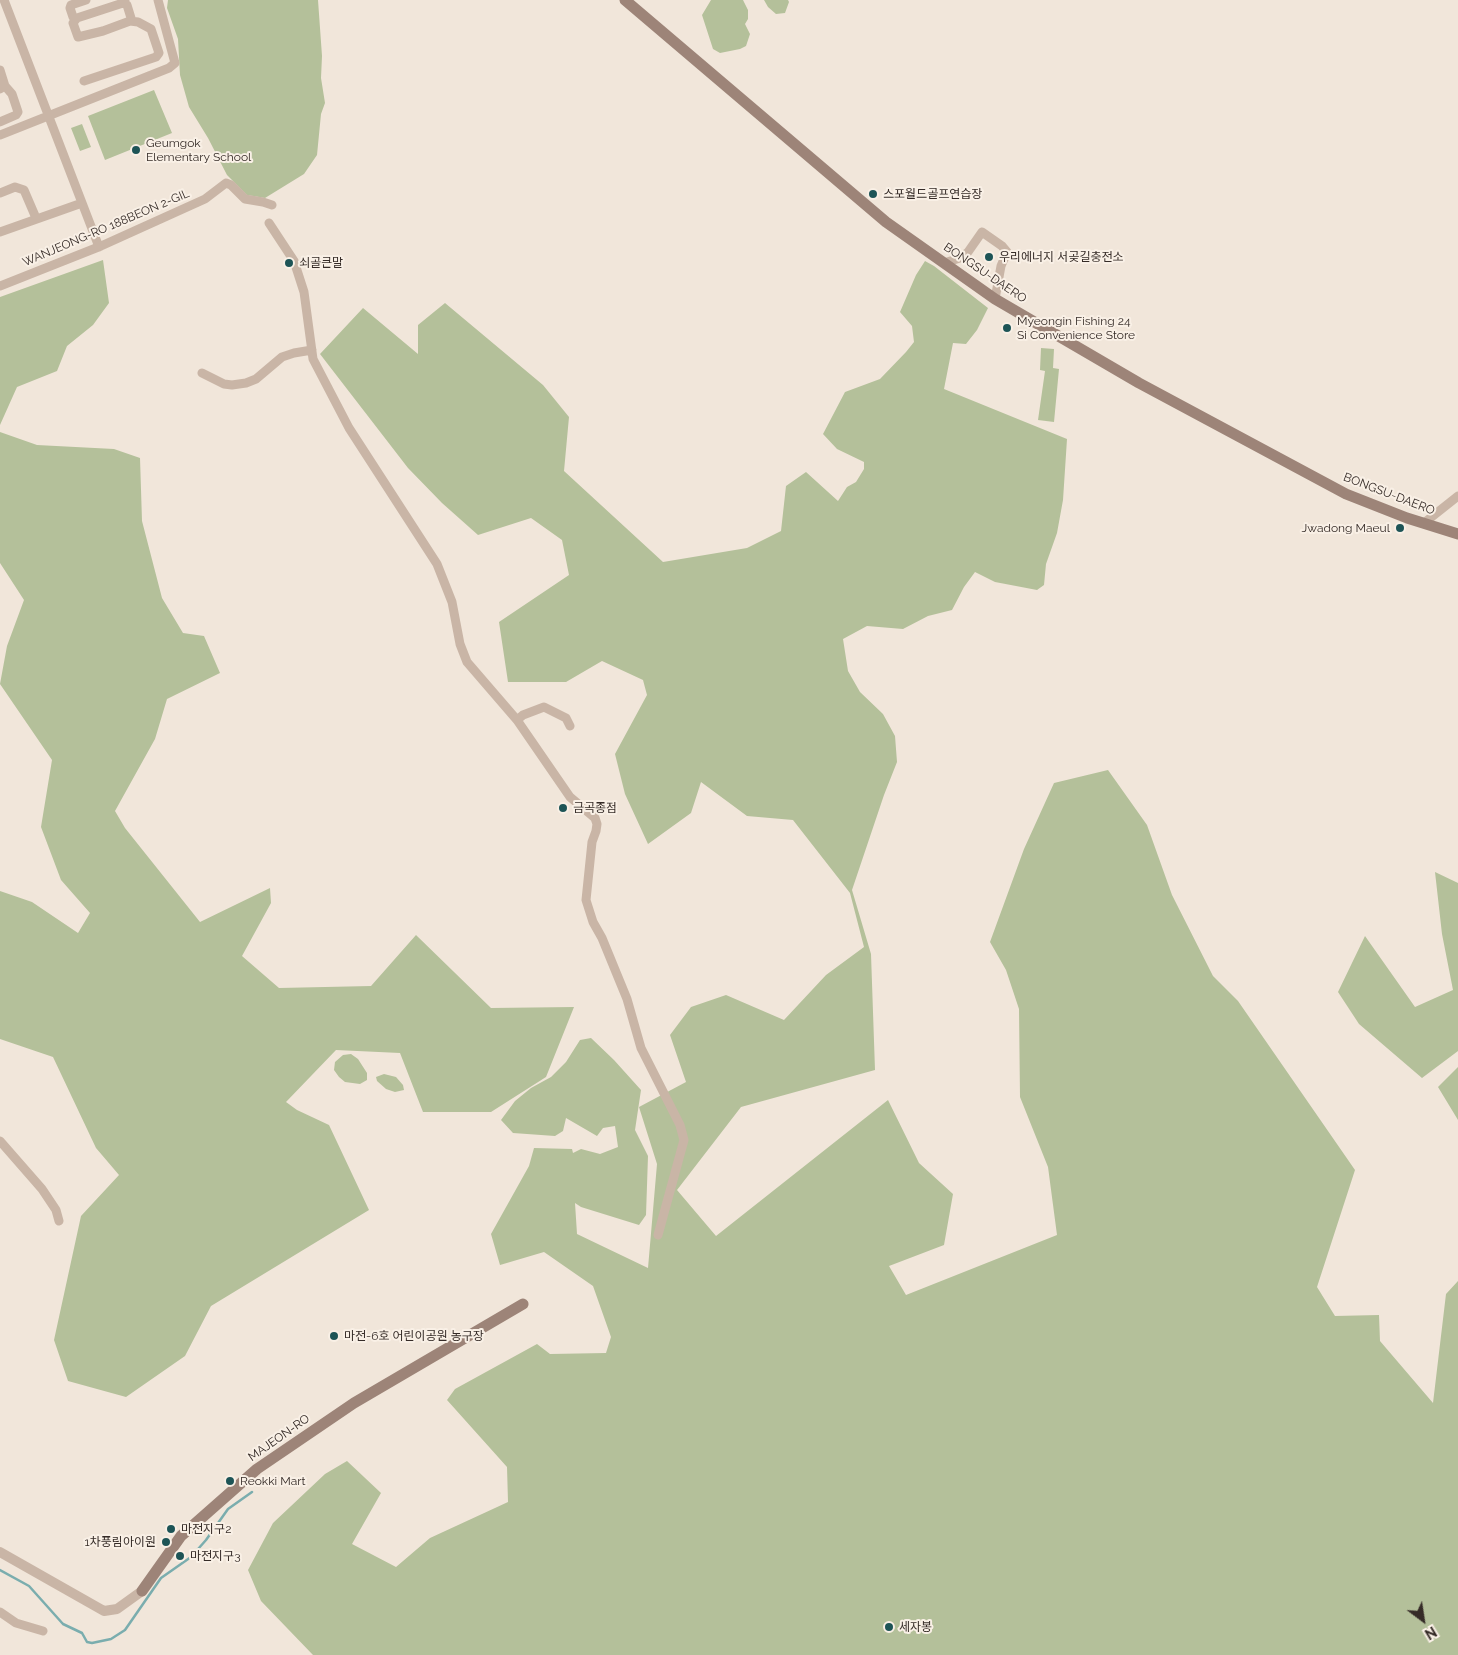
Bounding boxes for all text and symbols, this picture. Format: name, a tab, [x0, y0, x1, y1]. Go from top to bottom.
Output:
place label: Geumgok Elementary School	[146, 136, 251, 164]
marker: Geumgok Elementary School	[130, 144, 142, 156]
street label: WANJEONG-RO 188BEON 2-GIL	[20, 186, 192, 270]
place label: 스포월드골프연습장	[883, 187, 982, 201]
marker: 스포월드골프연습장	[867, 188, 879, 200]
street label: BONGSU-DAERO	[941, 240, 1029, 306]
place label: 우리에너지 서곶길충전소	[999, 250, 1123, 264]
marker: 우리에너지 서곶길충전소	[983, 251, 995, 263]
place label: 쇠골큰말	[299, 256, 343, 270]
marker: 쇠골큰말	[283, 257, 295, 269]
place label: Myeongin Fishing 24 Si Convenience Store	[1017, 314, 1135, 342]
marker: Myeongin Fishing 24 Si Convenience Store	[1001, 322, 1013, 334]
street label: BONGSU-DAERO	[1341, 470, 1437, 518]
place label: Jwadong Maeul	[1302, 521, 1390, 535]
marker: Jwadong Maeul	[1394, 522, 1406, 534]
place label: 금곡종점	[573, 801, 617, 815]
marker: 금곡종점	[557, 802, 569, 814]
place label: 마전-6호 어린이공원 농구장	[344, 1329, 484, 1343]
marker: 마전-6호 어린이공원 농구장	[328, 1330, 340, 1342]
street label: MAJEON-RO	[245, 1412, 313, 1464]
place label: Reokki Mart	[240, 1474, 305, 1488]
marker: Reokki Mart	[224, 1475, 236, 1487]
place label: 마전지구2	[181, 1522, 231, 1536]
marker: 마전지구2	[165, 1523, 177, 1535]
place label: 1차풍림아이원	[85, 1535, 156, 1549]
marker: 1차풍림아이원	[160, 1536, 172, 1548]
place label: 마전지구3	[190, 1549, 241, 1563]
marker: 마전지구3	[174, 1550, 186, 1562]
north arrow	[1398, 1595, 1448, 1645]
place label: 세자봉	[899, 1620, 932, 1634]
marker: 세자봉	[883, 1621, 895, 1633]
text: N	[1422, 1623, 1439, 1642]

